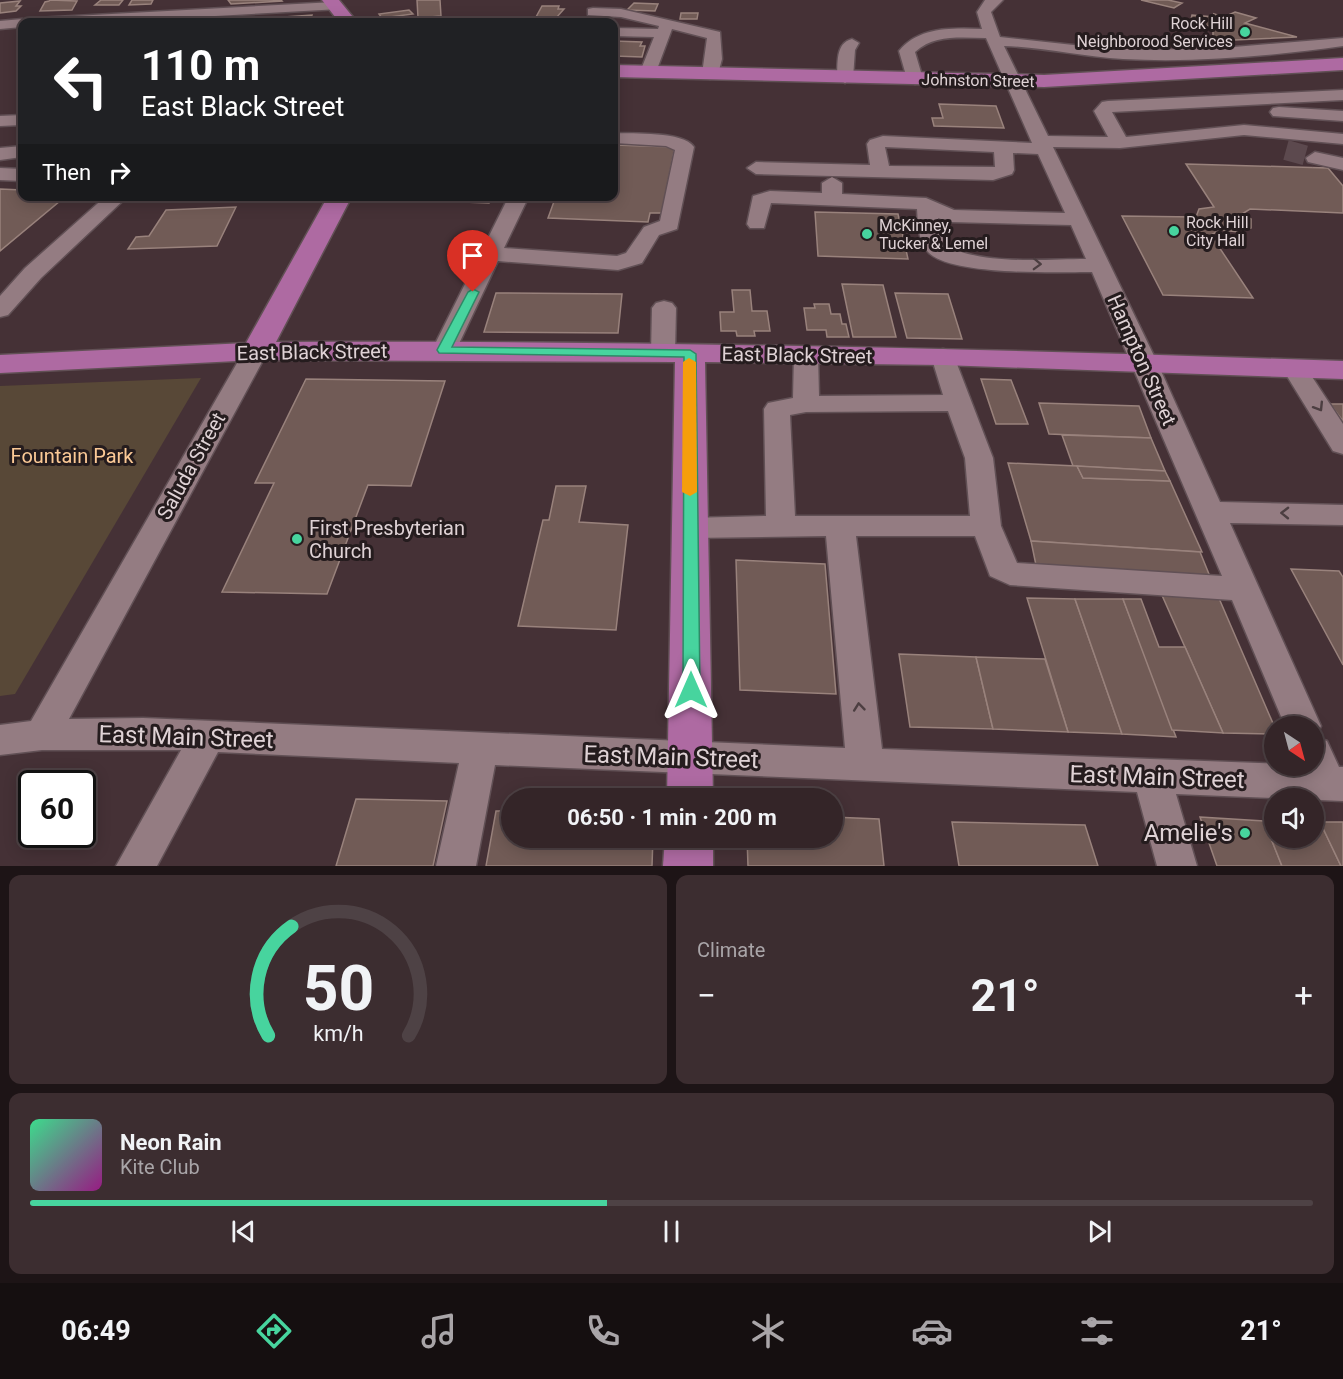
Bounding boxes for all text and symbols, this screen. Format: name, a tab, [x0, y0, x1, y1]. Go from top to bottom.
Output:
place label: Rock Hill Neighborood Services	[1076, 14, 1233, 51]
marker: Rock Hill Neighborood Services	[1238, 25, 1252, 39]
text: 110 m	[141, 41, 260, 90]
icon: left	[42, 42, 120, 120]
street label: Johnston Street	[921, 70, 1035, 91]
text: East Black Street	[141, 91, 344, 123]
icon: right	[103, 156, 136, 189]
text: Then	[42, 160, 91, 185]
place label: Rock Hill City Hall	[1186, 213, 1249, 250]
place label: McKinney, Tucker & Lemel	[879, 216, 988, 253]
marker: Rock Hill City Hall	[1167, 224, 1181, 238]
marker: McKinney, Tucker & Lemel	[860, 227, 874, 241]
pin	[447, 230, 498, 292]
icon: arrive	[456, 239, 489, 272]
one-way arrow	[1033, 258, 1042, 270]
street label: Hampton Street	[1102, 291, 1182, 429]
street label: East Black Street	[236, 339, 388, 365]
street label: East Black Street	[721, 342, 873, 368]
one-way arrow	[1311, 401, 1323, 411]
street label: Saluda Street	[152, 408, 230, 524]
park label: Fountain Park	[11, 444, 134, 468]
one-way arrow	[1280, 507, 1289, 520]
place label: First Presbyterian Church	[309, 516, 465, 563]
marker: First Presbyterian Church	[290, 532, 304, 546]
position arrow	[659, 658, 723, 722]
one-way arrow	[853, 703, 866, 712]
north arrow	[1264, 716, 1324, 776]
map controls	[1264, 716, 1324, 848]
street label: East Main Street	[98, 720, 274, 754]
street label: East Main Street	[583, 740, 759, 774]
street label: East Main Street	[1069, 760, 1245, 794]
speed limit sign: 60	[18, 770, 96, 848]
button: sound	[1264, 788, 1324, 848]
text: 06:50 · 1 min · 200 m	[567, 805, 777, 830]
place label: Amelie's	[1144, 819, 1233, 847]
marker: Amelie's	[1238, 826, 1252, 840]
text: Climate	[697, 938, 765, 962]
text: 50	[302, 952, 374, 1025]
text: 21°	[970, 969, 1040, 1022]
text: −	[697, 976, 716, 1015]
text: +	[1294, 976, 1313, 1015]
text: km/h	[313, 1022, 363, 1047]
text: Neon Rain	[120, 1130, 222, 1155]
text: Kite Club	[120, 1155, 200, 1179]
icon: previous	[227, 1215, 260, 1248]
icon: pause	[655, 1215, 688, 1248]
icon: next	[1083, 1215, 1116, 1248]
icon: directions	[253, 1310, 295, 1352]
icon: music	[418, 1310, 460, 1352]
icon: phone	[582, 1310, 624, 1352]
icon: climate	[747, 1310, 789, 1352]
icon: car	[911, 1310, 953, 1352]
icon: filters	[1076, 1310, 1118, 1352]
text: 06:49	[61, 1315, 131, 1347]
text: 21°	[1240, 1315, 1282, 1347]

